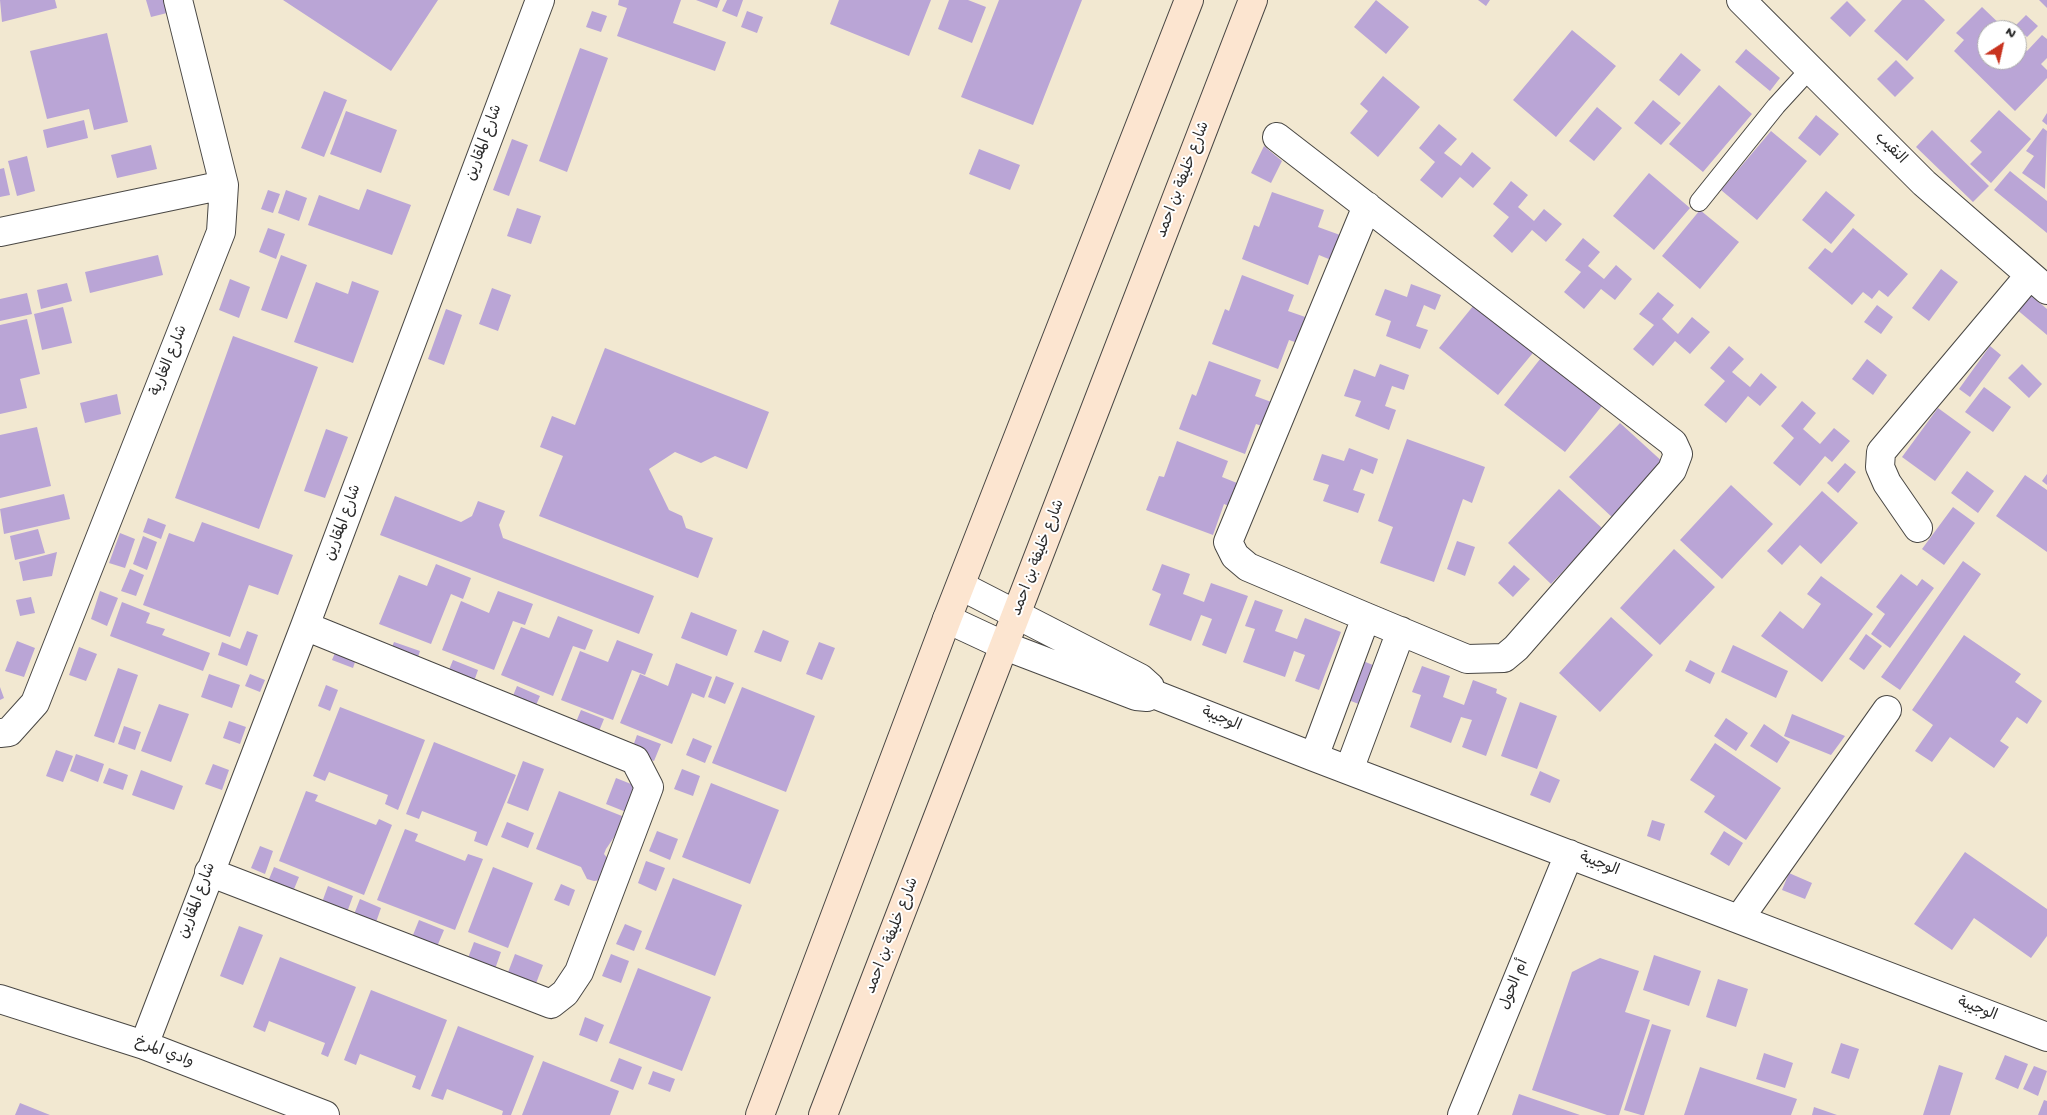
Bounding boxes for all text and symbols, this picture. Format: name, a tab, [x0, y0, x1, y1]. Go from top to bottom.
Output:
north arrow	[1977, 20, 2027, 70]
text: N	[2002, 24, 2019, 43]
street label: شارع المقارين	[463, 102, 507, 184]
street label: شارع خليفة بن احمد	[1154, 119, 1214, 241]
street label: النقيب	[1870, 129, 1910, 169]
street label: شارع الغارية	[148, 323, 192, 399]
street label: شارع المقارين	[322, 482, 366, 564]
street label: شارع خليفة بن احمد	[1009, 497, 1069, 619]
street label: الوجيبة	[1199, 704, 1243, 736]
street label: الوجيبة	[1577, 849, 1621, 881]
street label: شارع المقارين	[175, 861, 221, 941]
street label: شارع خليفة بن احمد	[863, 875, 923, 997]
street label: أم الحول	[1497, 957, 1533, 1013]
street label: الوجيبة	[1955, 994, 1999, 1026]
street label: وادي المرخ	[132, 1034, 196, 1072]

